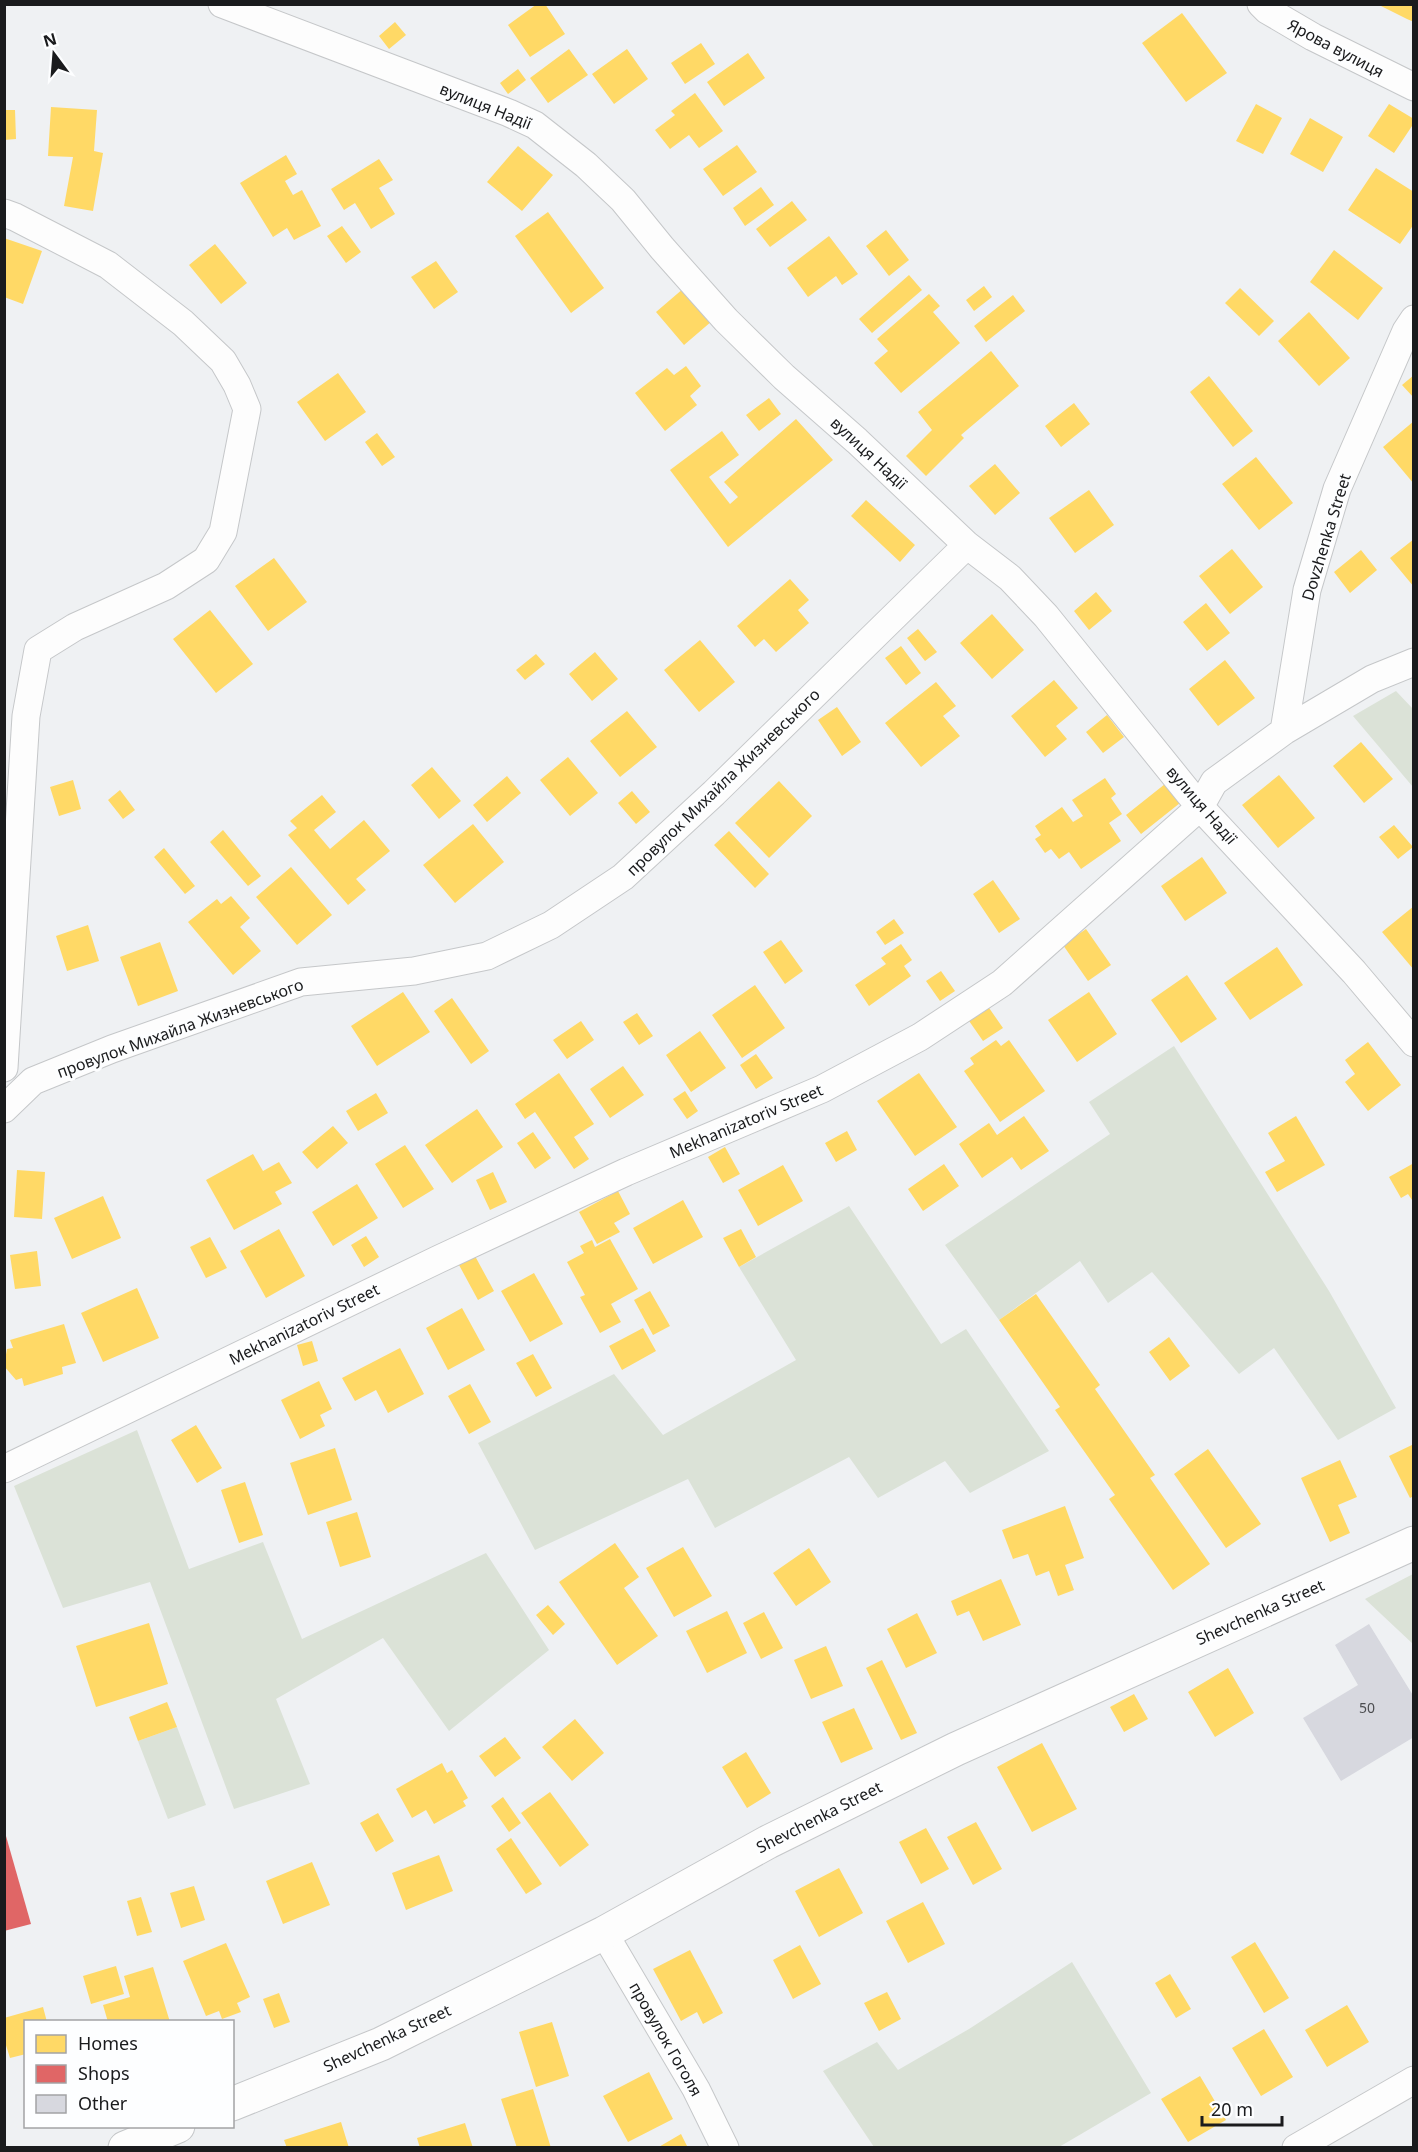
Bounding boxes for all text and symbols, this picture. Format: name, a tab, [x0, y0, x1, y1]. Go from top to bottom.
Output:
street label: Ярова вулиця	[1284, 13, 1388, 83]
north arrow	[24, 24, 84, 84]
text: N	[41, 27, 59, 52]
street label: вулиця Надії	[437, 78, 535, 134]
street label: вулиця Надії	[826, 412, 912, 494]
street label: Dovzhenka Street	[1296, 471, 1356, 603]
street label: провулок Михайла Жизневського	[622, 683, 824, 881]
street label: вулиця Надії	[1162, 761, 1242, 849]
street label: провулок Михайла Жизневського	[54, 973, 306, 1083]
street label: Mekhanizatoriv Street	[666, 1079, 826, 1163]
street label: Mekhanizatoriv Street	[225, 1278, 383, 1370]
street label: Shevchenka Street	[1192, 1574, 1328, 1650]
house number: 50	[1359, 1698, 1375, 1717]
street label: Shevchenka Street	[752, 1776, 886, 1858]
street label: провулок Гоголя	[624, 1978, 708, 2100]
street label: Shevchenka Street	[320, 1999, 455, 2077]
legend	[24, 2020, 234, 2128]
text: Homes	[78, 2031, 138, 2055]
text: Shops	[78, 2061, 130, 2085]
scale bar	[1202, 2089, 1282, 2127]
text: Other	[78, 2091, 128, 2115]
text: 20 m	[1211, 2097, 1253, 2121]

